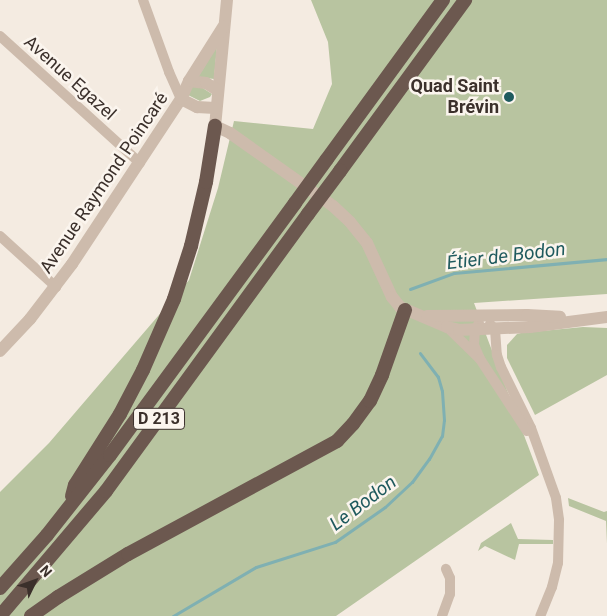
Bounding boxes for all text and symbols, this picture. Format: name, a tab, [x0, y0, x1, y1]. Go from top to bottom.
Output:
street label: Avenue Egazel	[20, 31, 120, 125]
place label: Quad Saint Brévin	[411, 76, 499, 118]
street label: Avenue Raymond Poincaré	[35, 88, 173, 278]
marker: Quad Saint Brévin	[503, 91, 515, 103]
water label: Étier de Bodon	[445, 237, 567, 275]
road number: D 213	[133, 406, 185, 432]
water label: Le Bodon	[325, 471, 401, 535]
north arrow	[10, 556, 60, 606]
text: N	[37, 562, 55, 580]

